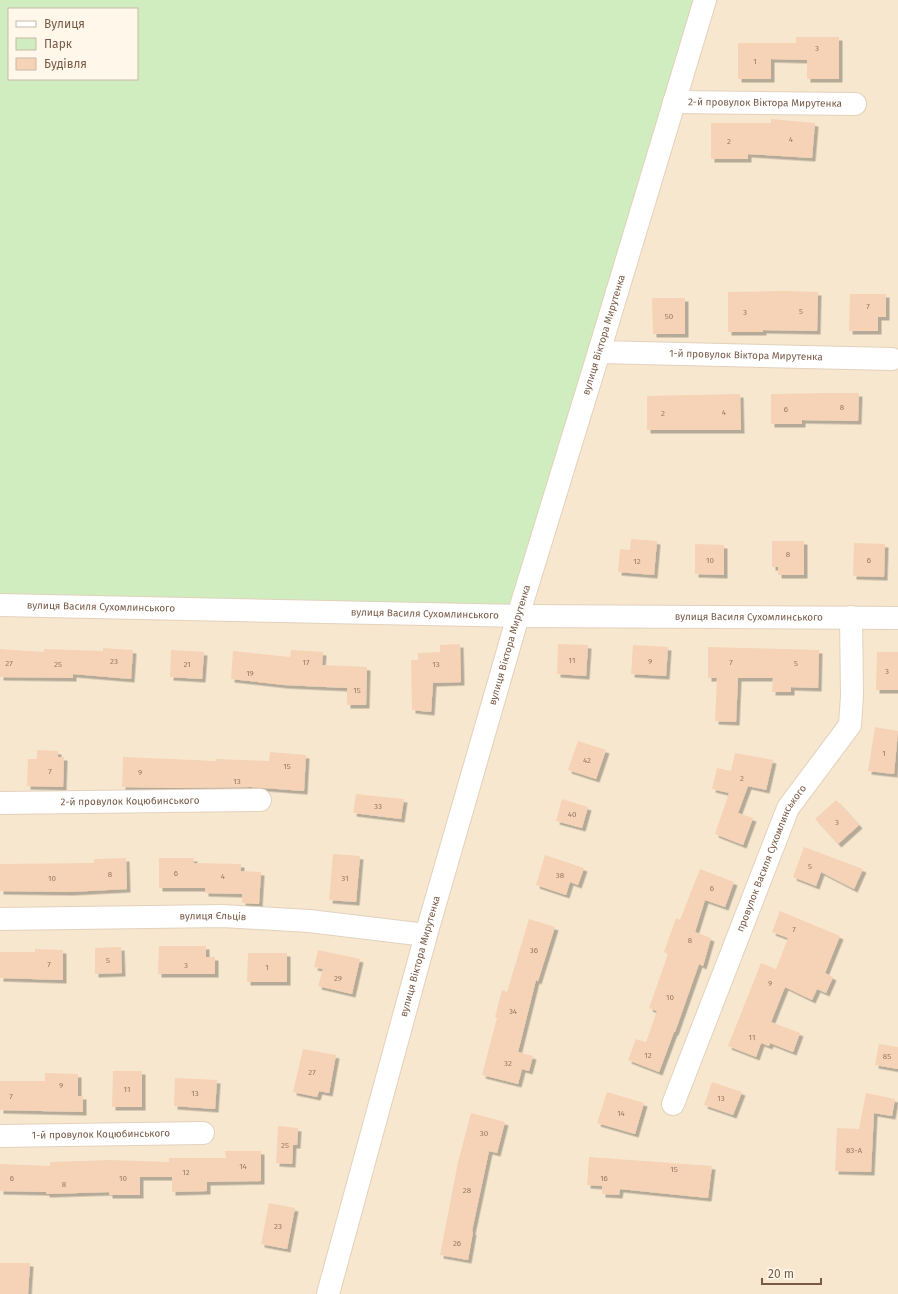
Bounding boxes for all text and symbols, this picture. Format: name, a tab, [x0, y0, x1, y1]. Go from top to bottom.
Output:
legend	[8, 8, 138, 80]
text: Вулиця	[44, 17, 85, 31]
text: Парк	[44, 37, 73, 51]
house number: 3	[815, 44, 819, 53]
text: Будівля	[44, 57, 87, 71]
house number: 1	[753, 57, 757, 66]
street label: 2-й провулок Віктора Мирутенка	[688, 96, 842, 110]
house number: 4	[789, 135, 794, 144]
house number: 2	[727, 137, 731, 146]
street label: вулиця Віктора Мирутенка	[580, 273, 628, 397]
house number: 7	[866, 302, 870, 311]
house number: 5	[799, 307, 803, 316]
house number: 3	[743, 308, 747, 317]
house number: 50	[665, 312, 674, 321]
street label: 1-й провулок Віктора Мирутенка	[669, 348, 823, 363]
house number: 8	[840, 403, 845, 412]
house number: 6	[784, 405, 788, 414]
house number: 4	[722, 408, 727, 417]
house number: 2	[661, 409, 665, 418]
house number: 8	[786, 550, 791, 559]
house number: 10	[706, 556, 714, 565]
house number: 6	[867, 556, 871, 565]
house number: 12	[633, 557, 641, 566]
street label: вулиця Віктора Мирутенка	[487, 583, 533, 707]
street label: вулиця Василя Сухомлинського	[27, 600, 175, 615]
street label: вулиця Василя Сухомлинського	[351, 606, 499, 622]
street label: вулиця Василя Сухомлинського	[675, 611, 823, 624]
house number: 11	[569, 656, 575, 665]
house number: 23	[110, 657, 118, 666]
house number: 9	[648, 657, 652, 666]
house number: 17	[302, 658, 310, 667]
house number: 7	[729, 658, 733, 667]
house number: 27	[5, 659, 13, 668]
house number: 5	[794, 659, 798, 668]
house number: 25	[54, 660, 62, 669]
house number: 21	[183, 660, 191, 669]
house number: 13	[432, 660, 440, 669]
house number: 3	[885, 667, 889, 676]
house number: 19	[246, 669, 254, 678]
house number: 15	[353, 686, 361, 695]
house number: 1	[882, 749, 886, 758]
house number: 42	[583, 756, 591, 765]
house number: 15	[283, 762, 291, 771]
house number: 7	[48, 767, 52, 776]
house number: 9	[138, 768, 142, 777]
house number: 2	[740, 774, 744, 783]
house number: 13	[233, 777, 241, 786]
street label: провулок Василя Сухомлинського	[734, 782, 809, 934]
street label: 2-й провулок Коцюбинського	[60, 795, 200, 808]
house number: 33	[374, 802, 382, 811]
house number: 40	[568, 810, 577, 819]
house number: 3	[835, 818, 839, 827]
house number: 5	[808, 862, 812, 871]
house number: 6	[174, 869, 178, 878]
house number: 8	[108, 870, 113, 879]
house number: 38	[556, 871, 565, 880]
house number: 4	[221, 872, 226, 881]
house number: 10	[48, 874, 56, 883]
house number: 31	[341, 874, 349, 883]
house number: 6	[710, 884, 714, 893]
street label: вулиця Віктора Мирутенка	[398, 895, 443, 1018]
street label: вулиця Єльців	[179, 910, 247, 923]
house number: 7	[792, 925, 796, 934]
house number: 8	[688, 936, 693, 945]
house number: 36	[530, 946, 538, 955]
house number: 5	[106, 956, 110, 965]
house number: 7	[47, 960, 51, 969]
house number: 3	[184, 961, 188, 970]
house number: 1	[265, 963, 269, 972]
house number: 29	[334, 974, 342, 983]
house number: 9	[768, 979, 772, 988]
house number: 10	[666, 993, 674, 1002]
house number: 34	[509, 1007, 518, 1016]
house number: 11	[749, 1033, 755, 1042]
house number: 12	[644, 1051, 652, 1060]
house number: 85	[883, 1052, 891, 1061]
house number: 32	[504, 1059, 512, 1068]
house number: 27	[308, 1068, 316, 1077]
house number: 9	[59, 1081, 63, 1090]
house number: 11	[124, 1085, 130, 1094]
house number: 13	[191, 1089, 199, 1098]
house number: 7	[9, 1092, 13, 1101]
house number: 13	[717, 1094, 725, 1103]
house number: 14	[617, 1109, 626, 1118]
street label: 1-й провулок Коцюбинського	[32, 1127, 170, 1142]
house number: 30	[480, 1129, 489, 1138]
house number: 25	[281, 1141, 289, 1150]
house number: 83-А	[846, 1146, 862, 1155]
house number: 14	[239, 1162, 248, 1171]
house number: 15	[670, 1165, 678, 1174]
house number: 12	[182, 1168, 190, 1177]
house number: 6	[10, 1174, 14, 1183]
house number: 10	[119, 1174, 127, 1183]
house number: 16	[600, 1174, 608, 1183]
house number: 8	[62, 1180, 67, 1189]
house number: 28	[463, 1186, 472, 1195]
house number: 23	[274, 1222, 282, 1231]
house number: 26	[453, 1239, 461, 1248]
scale bar	[762, 1260, 821, 1286]
text: 20 m	[768, 1267, 794, 1281]

